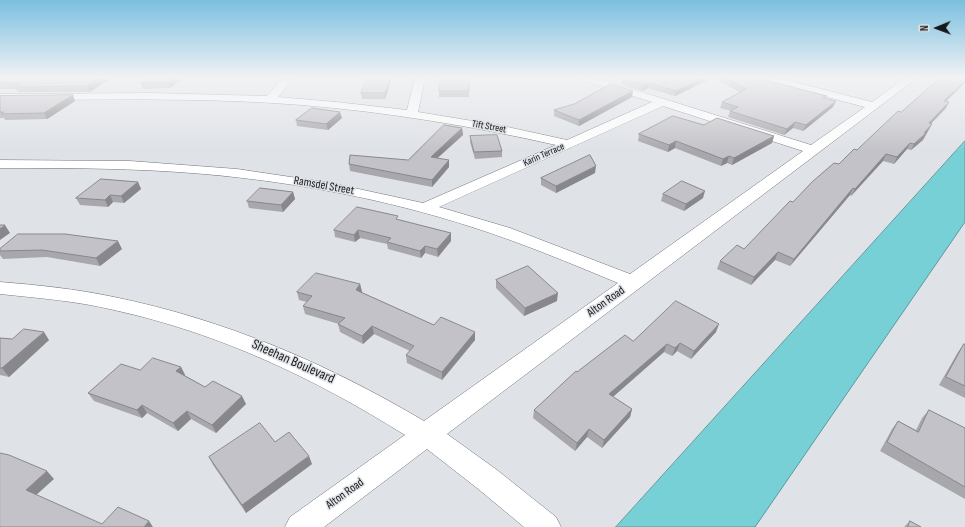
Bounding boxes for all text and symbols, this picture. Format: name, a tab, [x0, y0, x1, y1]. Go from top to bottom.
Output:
north arrow	[917, 8, 957, 48]
text: N	[918, 25, 931, 31]
street label: Tift Street	[471, 118, 507, 136]
street label: Karin Terrace	[522, 141, 566, 169]
street label: Ramsdel Street	[293, 174, 355, 198]
street label: Alton Road	[584, 284, 628, 320]
street label: Sheehan Boulevard	[249, 336, 337, 388]
street label: Alton Road	[323, 476, 367, 512]

